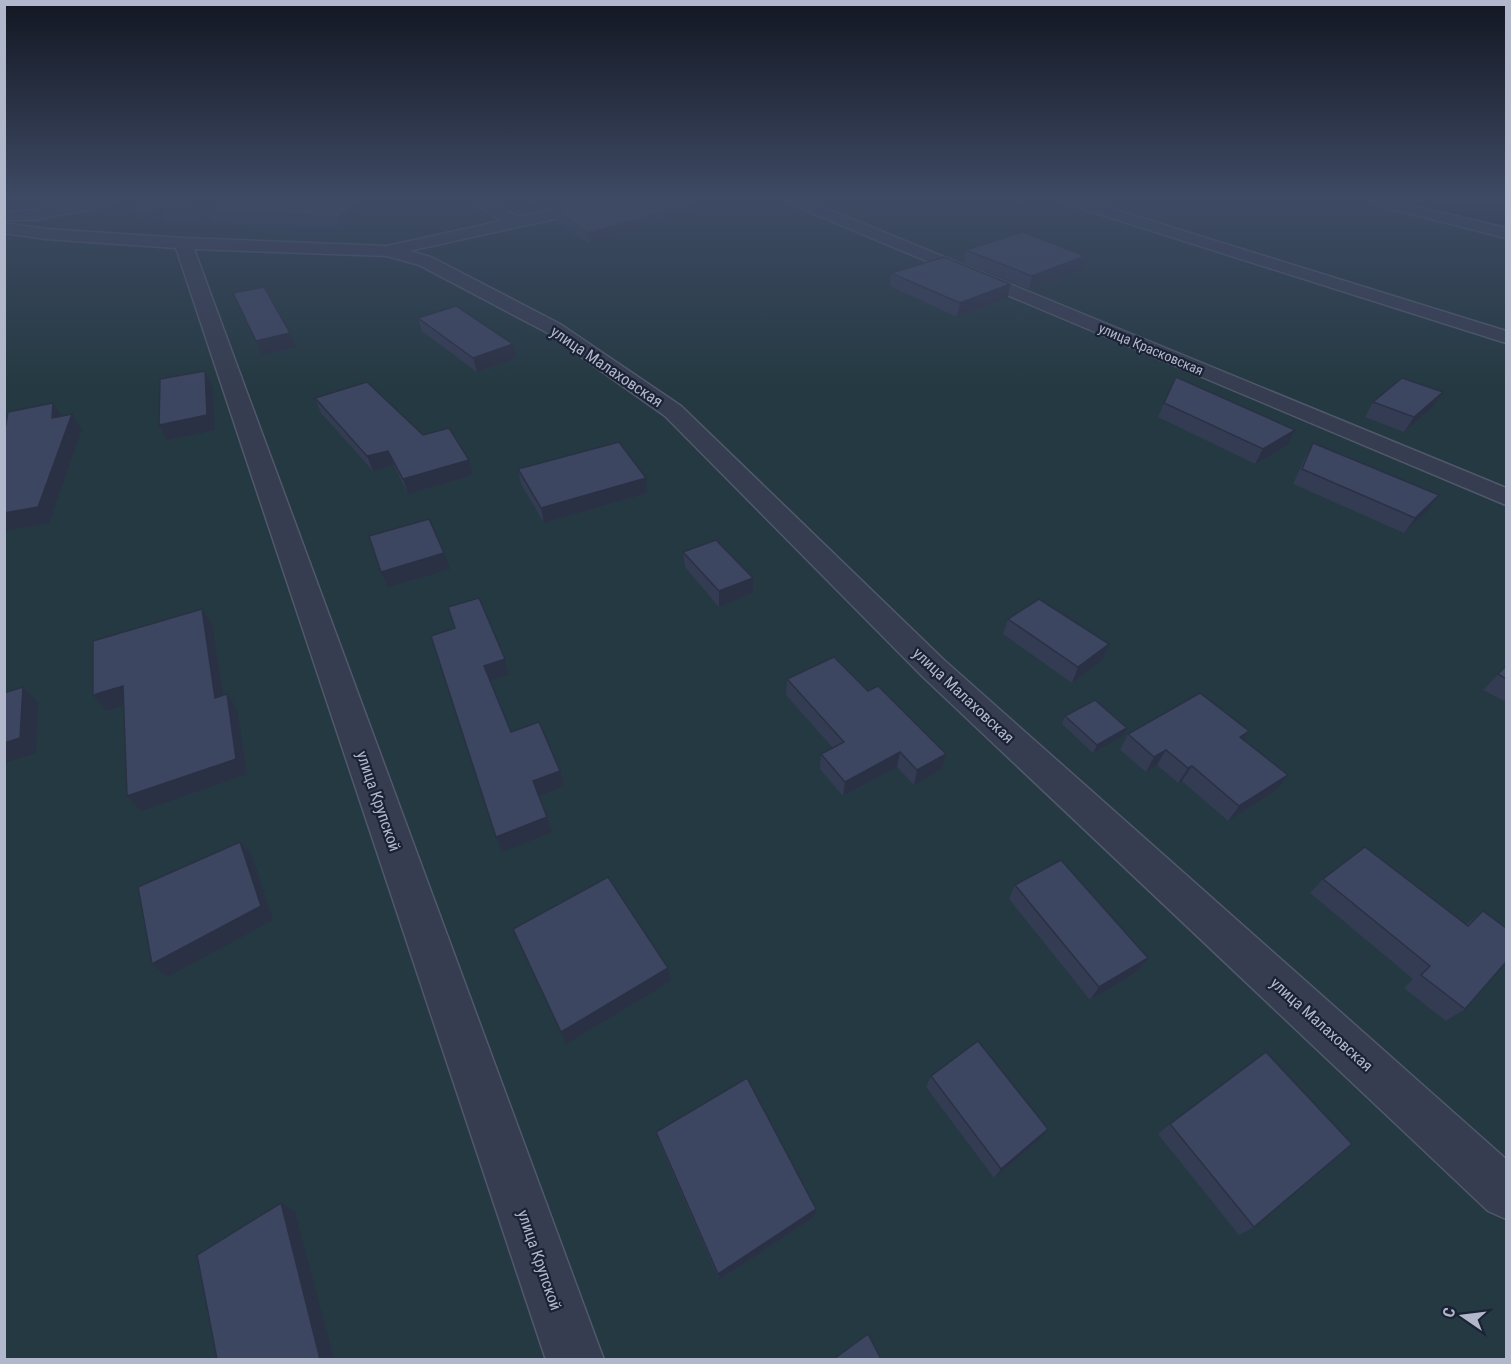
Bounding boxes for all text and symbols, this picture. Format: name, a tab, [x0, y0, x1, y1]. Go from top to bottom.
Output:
street label: улица Красковская	[1096, 320, 1206, 378]
street label: улица Малаховская	[547, 322, 666, 411]
street label: улица Малаховская	[909, 644, 1018, 747]
street label: улица Крупской	[352, 748, 405, 854]
street label: улица Малаховская	[1266, 973, 1377, 1075]
street label: улица Крупской	[513, 1207, 566, 1313]
north arrow	[1433, 1286, 1493, 1346]
text: С	[1439, 1306, 1459, 1319]

